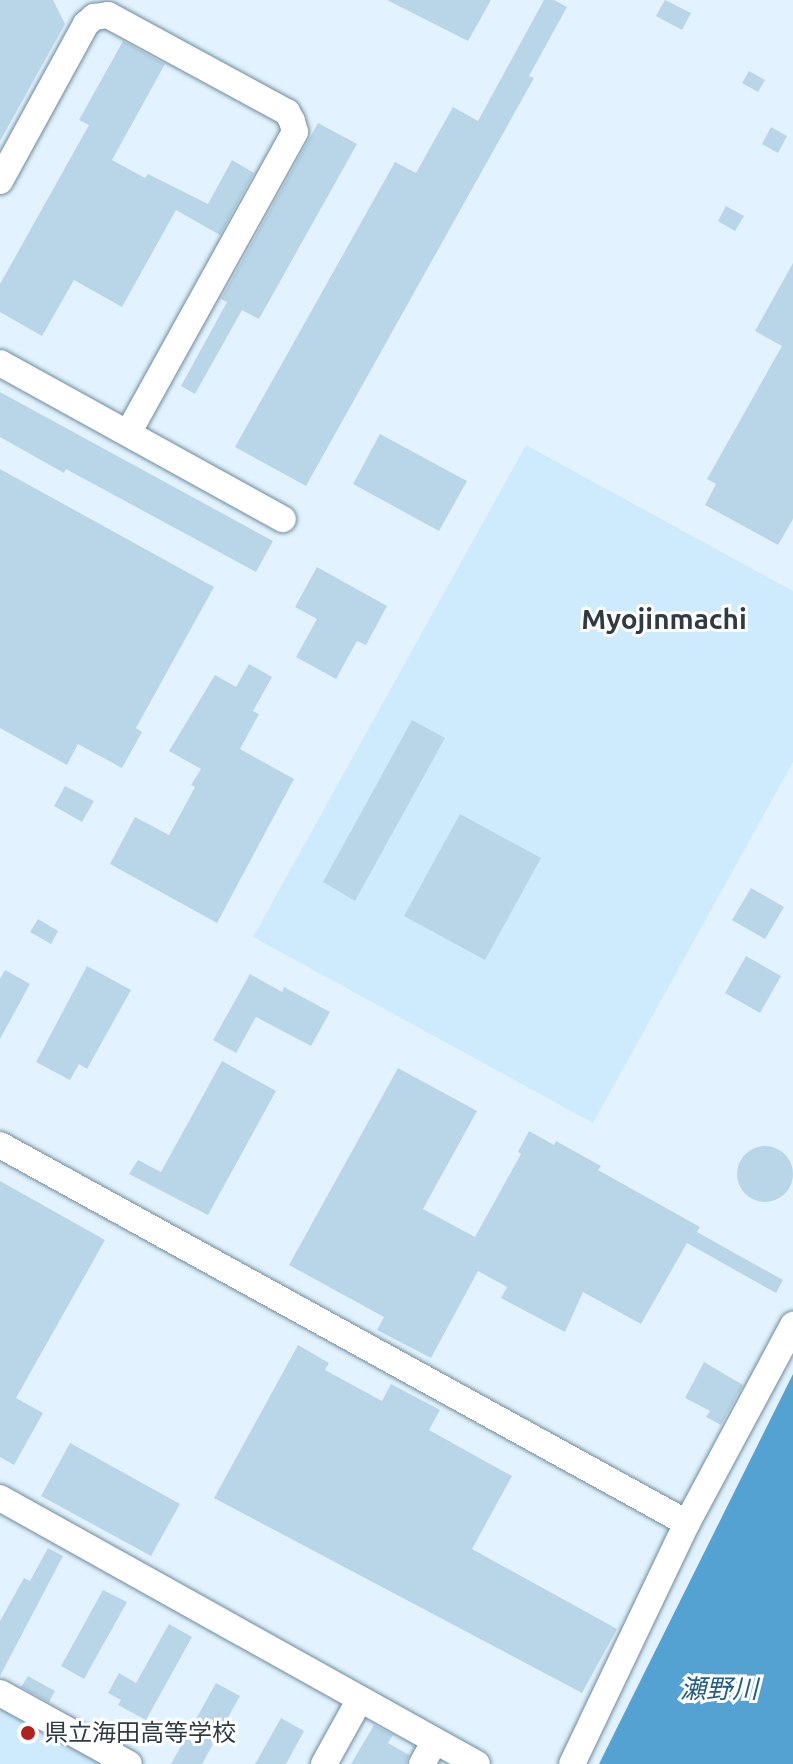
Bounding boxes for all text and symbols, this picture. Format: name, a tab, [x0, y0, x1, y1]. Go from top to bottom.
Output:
district label: Myojinmachi	[581, 602, 747, 636]
water label: 瀬野川	[680, 1673, 758, 1705]
place label: 県立海田高等学校	[44, 1719, 236, 1747]
marker: 県立海田高等学校	[19, 1724, 37, 1742]

